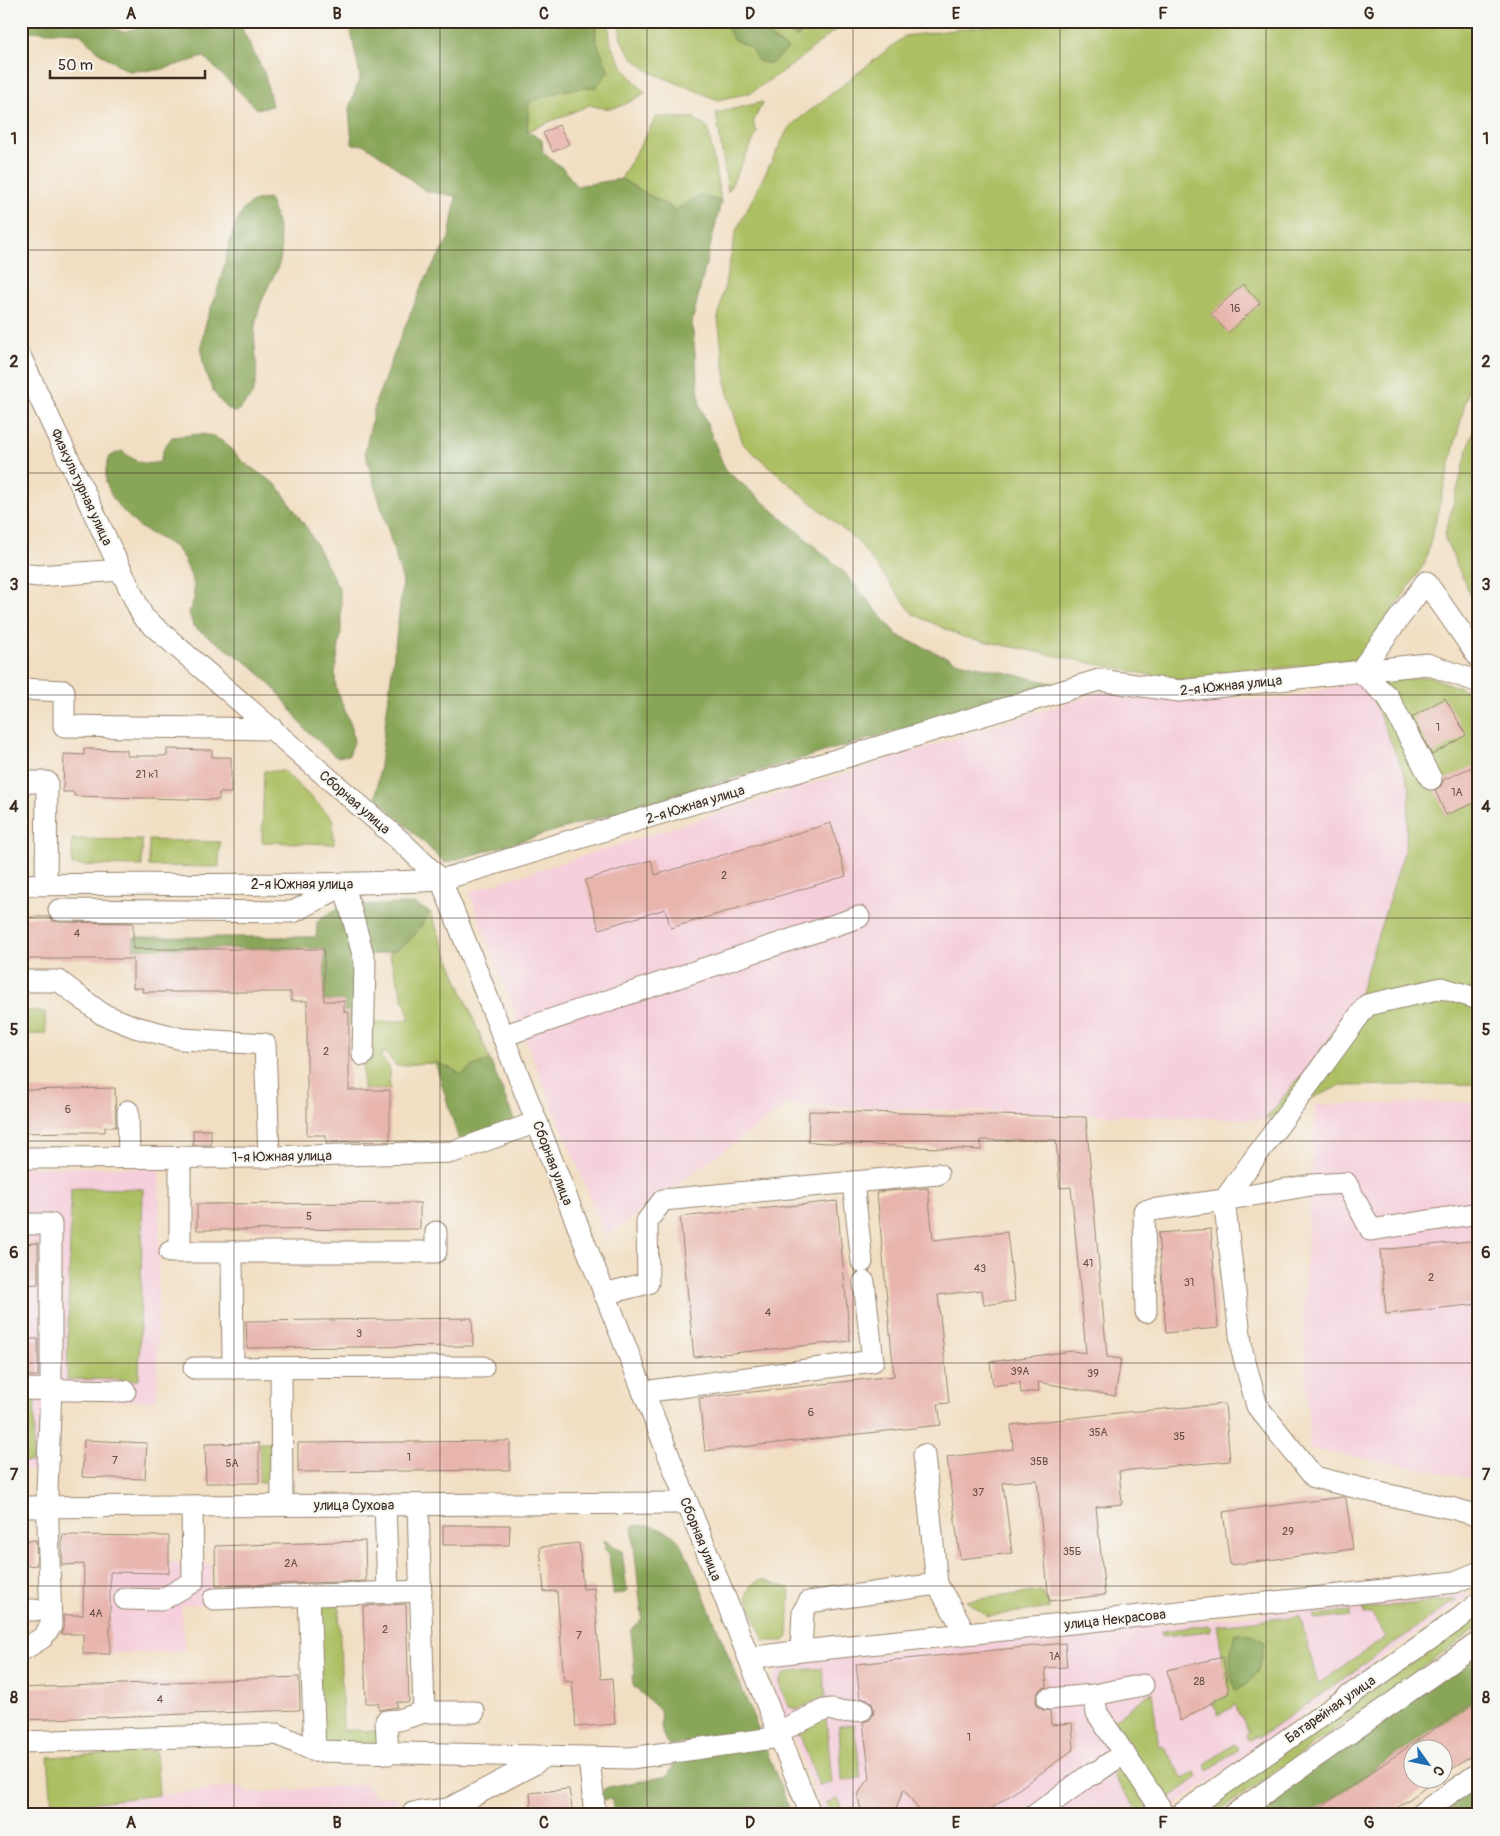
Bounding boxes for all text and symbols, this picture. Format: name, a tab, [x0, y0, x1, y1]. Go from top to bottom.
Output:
text: A	[126, 4, 137, 24]
text: B	[332, 4, 342, 24]
text: C	[539, 4, 549, 24]
text: D	[745, 4, 755, 24]
text: E	[952, 4, 961, 24]
text: F	[1158, 4, 1168, 24]
text: G	[1364, 4, 1375, 24]
scale bar	[50, 48, 205, 80]
text: 50 m	[58, 56, 93, 75]
text: 1	[11, 129, 17, 149]
text: 1	[1483, 129, 1489, 149]
house number: 16	[1230, 302, 1240, 315]
text: 2	[10, 352, 19, 372]
text: 2	[1482, 352, 1491, 372]
street label: Физкультурная улица	[47, 426, 116, 548]
text: 3	[10, 575, 19, 595]
text: 3	[1482, 575, 1491, 595]
street label: 2-я Южная улица	[1179, 672, 1283, 699]
house number: 1	[1436, 721, 1440, 734]
street label: Сборная улица	[316, 767, 394, 838]
house number: 21 к1	[136, 768, 158, 781]
street label: 2-я Южная улица	[644, 781, 747, 828]
house number: 1А	[1451, 786, 1463, 799]
text: 4	[9, 797, 19, 817]
text: 4	[1481, 797, 1491, 817]
house number: 2	[721, 869, 727, 882]
street label: 2-я Южная улица	[251, 876, 353, 893]
house number: 4	[74, 927, 81, 940]
text: 5	[10, 1020, 19, 1040]
text: 5	[1482, 1020, 1491, 1040]
house number: 2	[323, 1045, 329, 1058]
house number: 6	[65, 1103, 71, 1116]
street label: Сборная улица	[529, 1119, 576, 1208]
street label: 1-я Южная улица	[232, 1147, 332, 1166]
house number: 5	[306, 1210, 312, 1223]
text: 6	[9, 1243, 19, 1263]
text: 6	[1481, 1243, 1491, 1263]
house number: 41	[1083, 1257, 1093, 1270]
house number: 43	[974, 1262, 986, 1275]
house number: 2	[1428, 1271, 1434, 1284]
house number: 31	[1184, 1276, 1194, 1289]
house number: 4	[765, 1306, 772, 1319]
house number: 3	[356, 1327, 362, 1340]
house number: 39А	[1011, 1365, 1029, 1378]
house number: 39	[1087, 1367, 1099, 1380]
house number: 6	[808, 1406, 814, 1419]
house number: 35А	[1088, 1426, 1108, 1439]
house number: 35	[1173, 1430, 1185, 1443]
house number: 1	[407, 1451, 411, 1464]
house number: 7	[112, 1454, 118, 1467]
house number: 35В	[1030, 1455, 1048, 1468]
house number: 5А	[225, 1457, 239, 1470]
text: 7	[10, 1465, 19, 1485]
text: 7	[1482, 1465, 1491, 1485]
house number: 37	[972, 1486, 984, 1499]
street label: Сборная улица	[676, 1495, 725, 1584]
street label: улица Сухова	[313, 1497, 394, 1514]
house number: 29	[1282, 1525, 1294, 1538]
house number: 35Б	[1063, 1545, 1081, 1558]
house number: 2А	[284, 1557, 298, 1570]
street label: улица Некрасова	[1062, 1606, 1167, 1633]
house number: 4А	[89, 1607, 103, 1620]
house number: 2	[382, 1623, 388, 1636]
house number: 7	[576, 1629, 582, 1642]
house number: 1А	[1049, 1650, 1061, 1663]
street label: Батарейная улица	[1282, 1672, 1379, 1747]
house number: 28	[1193, 1675, 1205, 1688]
text: 8	[10, 1688, 18, 1708]
text: 8	[1482, 1688, 1490, 1708]
house number: 4	[157, 1693, 164, 1706]
house number: 1	[967, 1731, 971, 1744]
north arrow	[1402, 1738, 1452, 1788]
text: С	[1429, 1763, 1448, 1779]
text: A	[126, 1813, 137, 1833]
text: B	[332, 1813, 342, 1833]
text: C	[539, 1813, 549, 1833]
text: D	[745, 1813, 755, 1833]
text: E	[952, 1813, 961, 1833]
text: F	[1158, 1813, 1168, 1833]
text: G	[1364, 1813, 1375, 1833]

